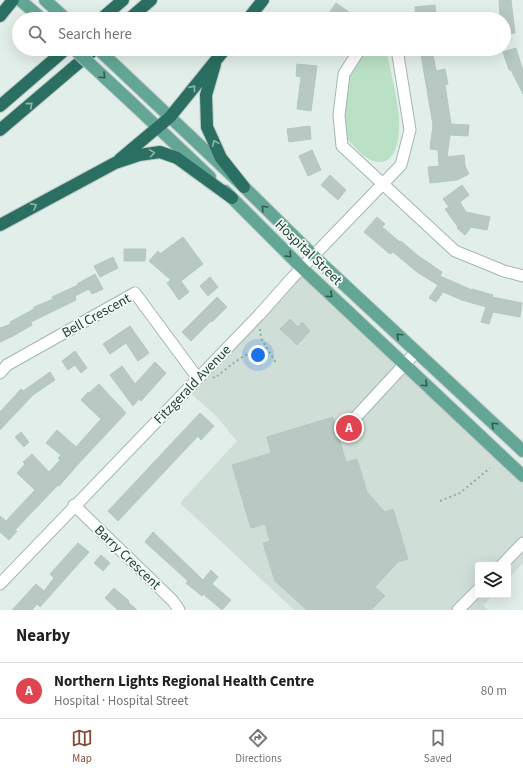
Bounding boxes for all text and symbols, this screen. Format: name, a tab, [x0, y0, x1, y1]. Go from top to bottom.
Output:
search box	[12, 12, 511, 56]
icon: search	[26, 23, 48, 45]
text: Search here	[58, 24, 132, 45]
one-way arrow	[98, 71, 106, 79]
one-way arrow	[188, 86, 195, 93]
one-way arrow	[25, 102, 32, 109]
one-way arrow	[212, 140, 220, 148]
one-way arrow	[149, 149, 155, 158]
one-way arrow	[30, 204, 37, 211]
one-way arrow	[261, 205, 269, 213]
street label: Hospital Street	[270, 215, 347, 290]
one-way arrow	[284, 250, 292, 258]
street label: Bell Crescent	[58, 289, 135, 343]
one-way arrow	[325, 290, 333, 297]
one-way arrow	[396, 333, 404, 341]
street label: Fitzgerald Avenue	[150, 340, 236, 429]
your location	[248, 345, 268, 365]
one-way arrow	[420, 379, 427, 386]
pin: A	[336, 413, 362, 443]
one-way arrow	[492, 422, 499, 429]
street label: Barry Crescent	[90, 521, 165, 595]
map controls	[475, 562, 511, 598]
button: layers	[475, 562, 511, 598]
text: Nearby	[16, 624, 70, 648]
text: Northern Lights Regional Health Centre	[54, 671, 314, 692]
text: A	[25, 682, 33, 700]
text: 80 m	[481, 682, 507, 700]
text: Hospital · Hospital Street	[54, 692, 188, 710]
tab: Map	[71, 727, 93, 766]
tab: Directions	[235, 727, 282, 766]
tab: Saved	[424, 727, 452, 766]

